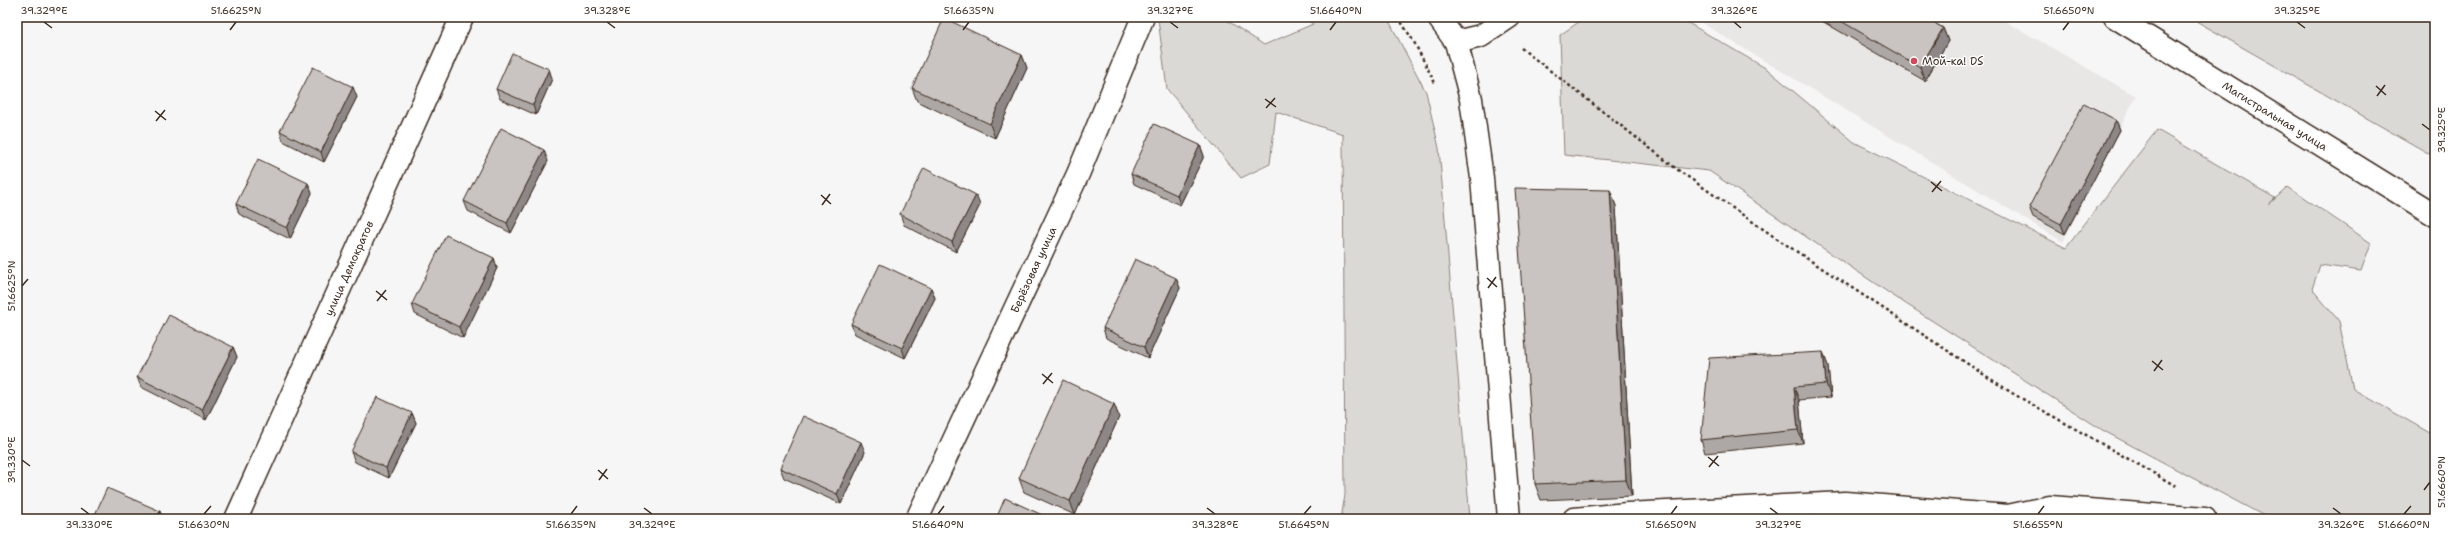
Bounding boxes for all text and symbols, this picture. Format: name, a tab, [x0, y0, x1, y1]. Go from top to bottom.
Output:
text: 39.329°E	[21, 4, 67, 17]
text: 51.6625°N	[211, 4, 261, 17]
text: 39.328°E	[583, 4, 631, 17]
text: 51.6635°N	[944, 4, 994, 17]
text: 39.327°E	[1147, 4, 1193, 17]
text: 51.6640°N	[1310, 4, 1362, 17]
text: 39.326°E	[1711, 4, 1757, 17]
text: 51.6650°N	[2044, 4, 2094, 17]
text: 39.325°E	[2274, 4, 2320, 17]
place label: Мой-ка! DS	[1922, 54, 1983, 69]
marker: Мой-ка! DS	[1909, 56, 1919, 66]
street label: Магистральная улица	[2219, 78, 2330, 155]
text: 39.325°E	[2435, 107, 2448, 153]
street label: улица Демократов	[321, 218, 377, 318]
street label: Берёзовая улица	[1007, 224, 1060, 316]
text: 51.6625°N	[5, 261, 18, 311]
text: 39.330°E	[5, 436, 18, 484]
text: 51.6660°N	[2435, 456, 2448, 508]
text: 39.330°E	[65, 518, 113, 531]
text: 51.6630°N	[178, 518, 230, 531]
text: 51.6635°N	[546, 518, 596, 531]
text: 39.329°E	[629, 518, 675, 531]
text: 51.6640°N	[912, 518, 964, 531]
text: 39.328°E	[1191, 518, 1239, 531]
text: 51.6645°N	[1279, 518, 1329, 531]
text: 51.6650°N	[1646, 518, 1696, 531]
text: 39.327°E	[1755, 518, 1801, 531]
text: 51.6655°N	[2013, 518, 2063, 531]
text: 39.326°E	[2318, 518, 2364, 531]
text: 51.6660°N	[2378, 518, 2430, 531]

